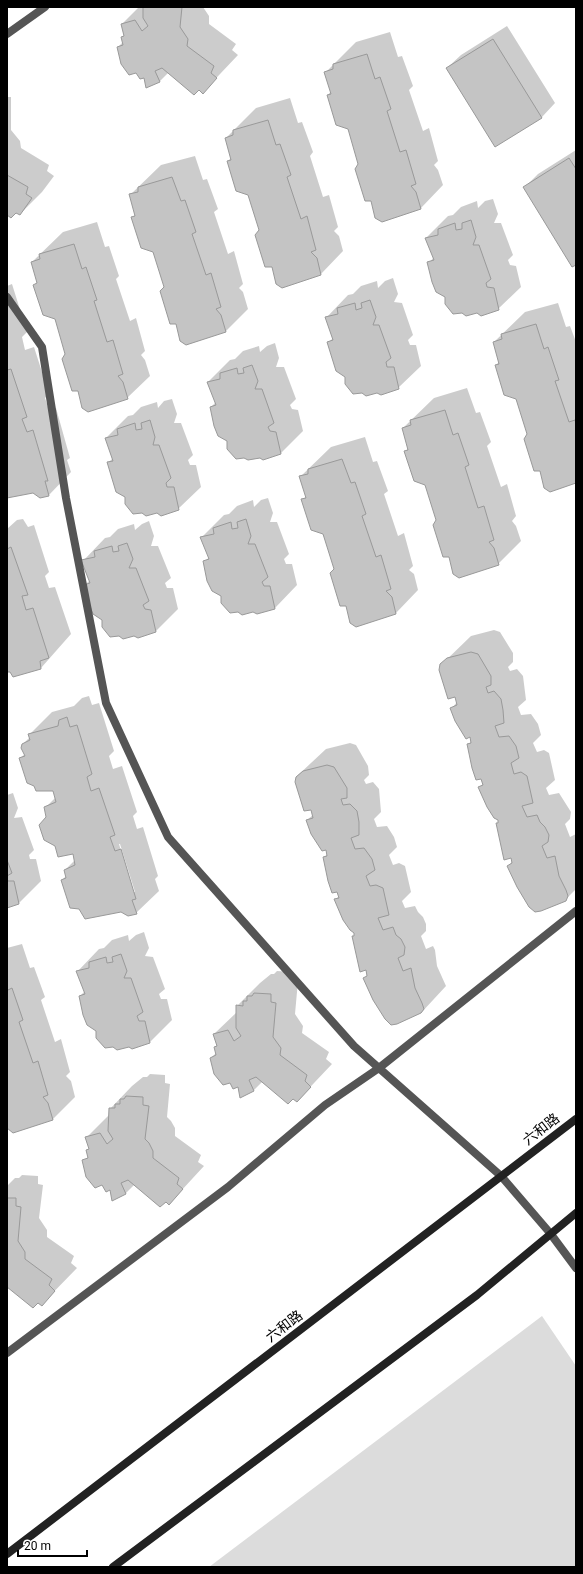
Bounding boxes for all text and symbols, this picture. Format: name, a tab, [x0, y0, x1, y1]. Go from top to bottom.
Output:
street label: 六和路	[520, 1110, 562, 1148]
street label: 六和路	[262, 1307, 306, 1345]
scale bar	[18, 1532, 87, 1558]
text: 20 m	[24, 1539, 51, 1553]

